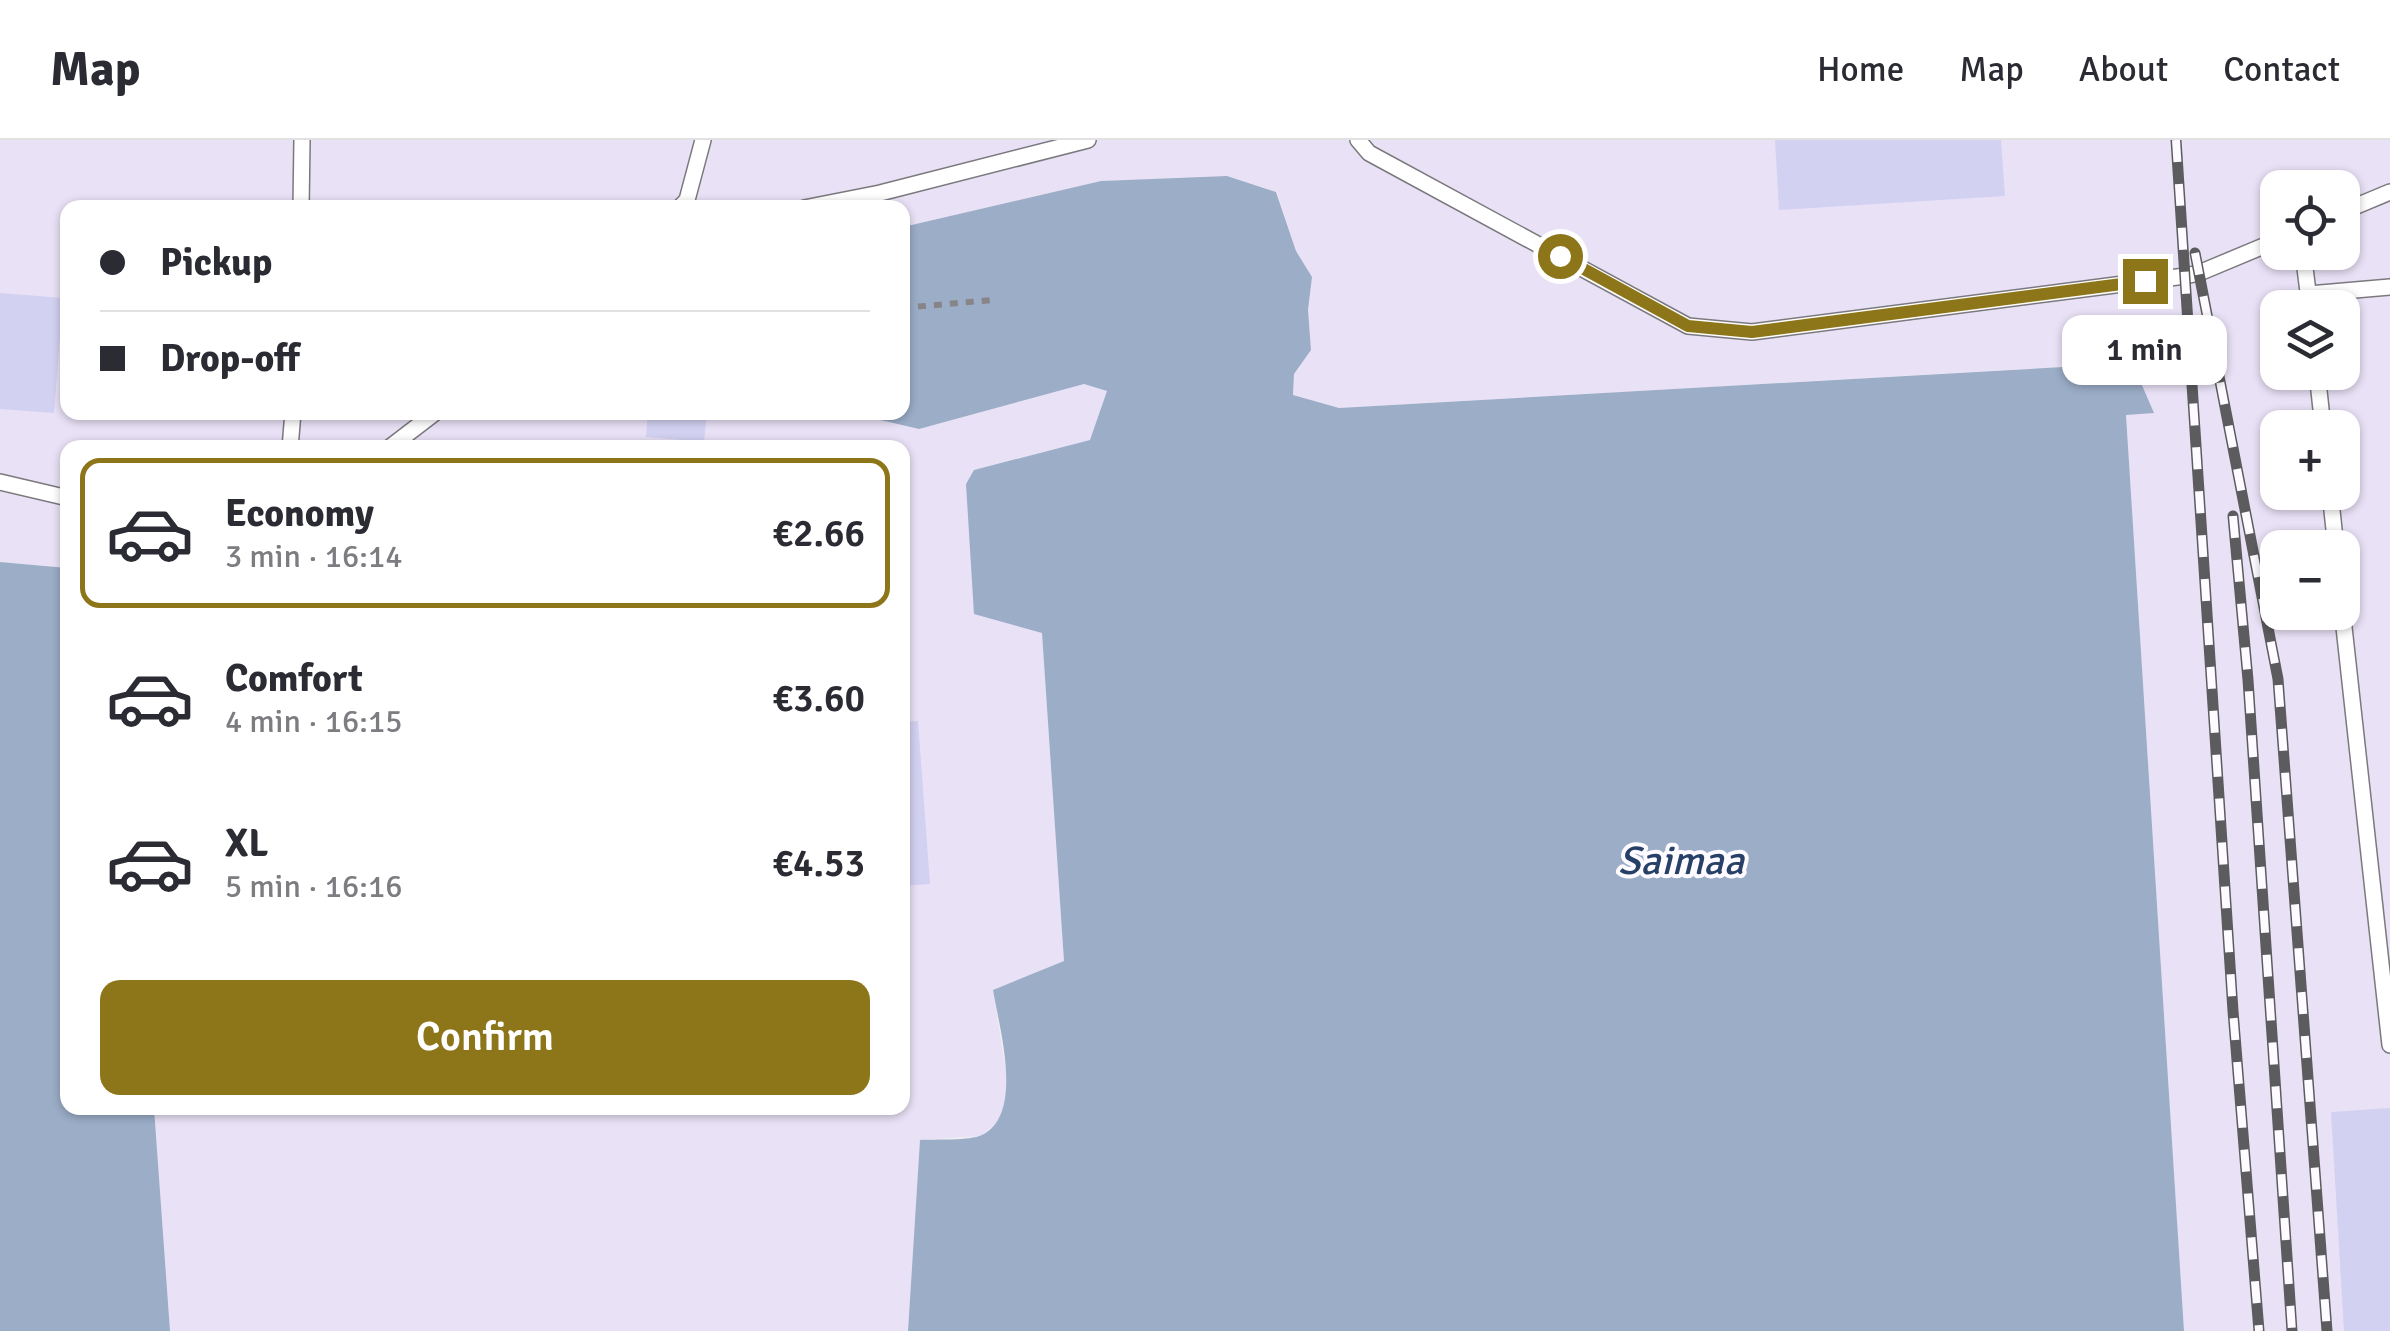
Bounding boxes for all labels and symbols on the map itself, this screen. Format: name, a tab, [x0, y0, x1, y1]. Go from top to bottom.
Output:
route start	[1538, 234, 1583, 279]
route end	[2123, 259, 2168, 304]
callout: 1 min	[2062, 316, 2228, 386]
water label: Saimaa	[1618, 836, 1746, 886]

